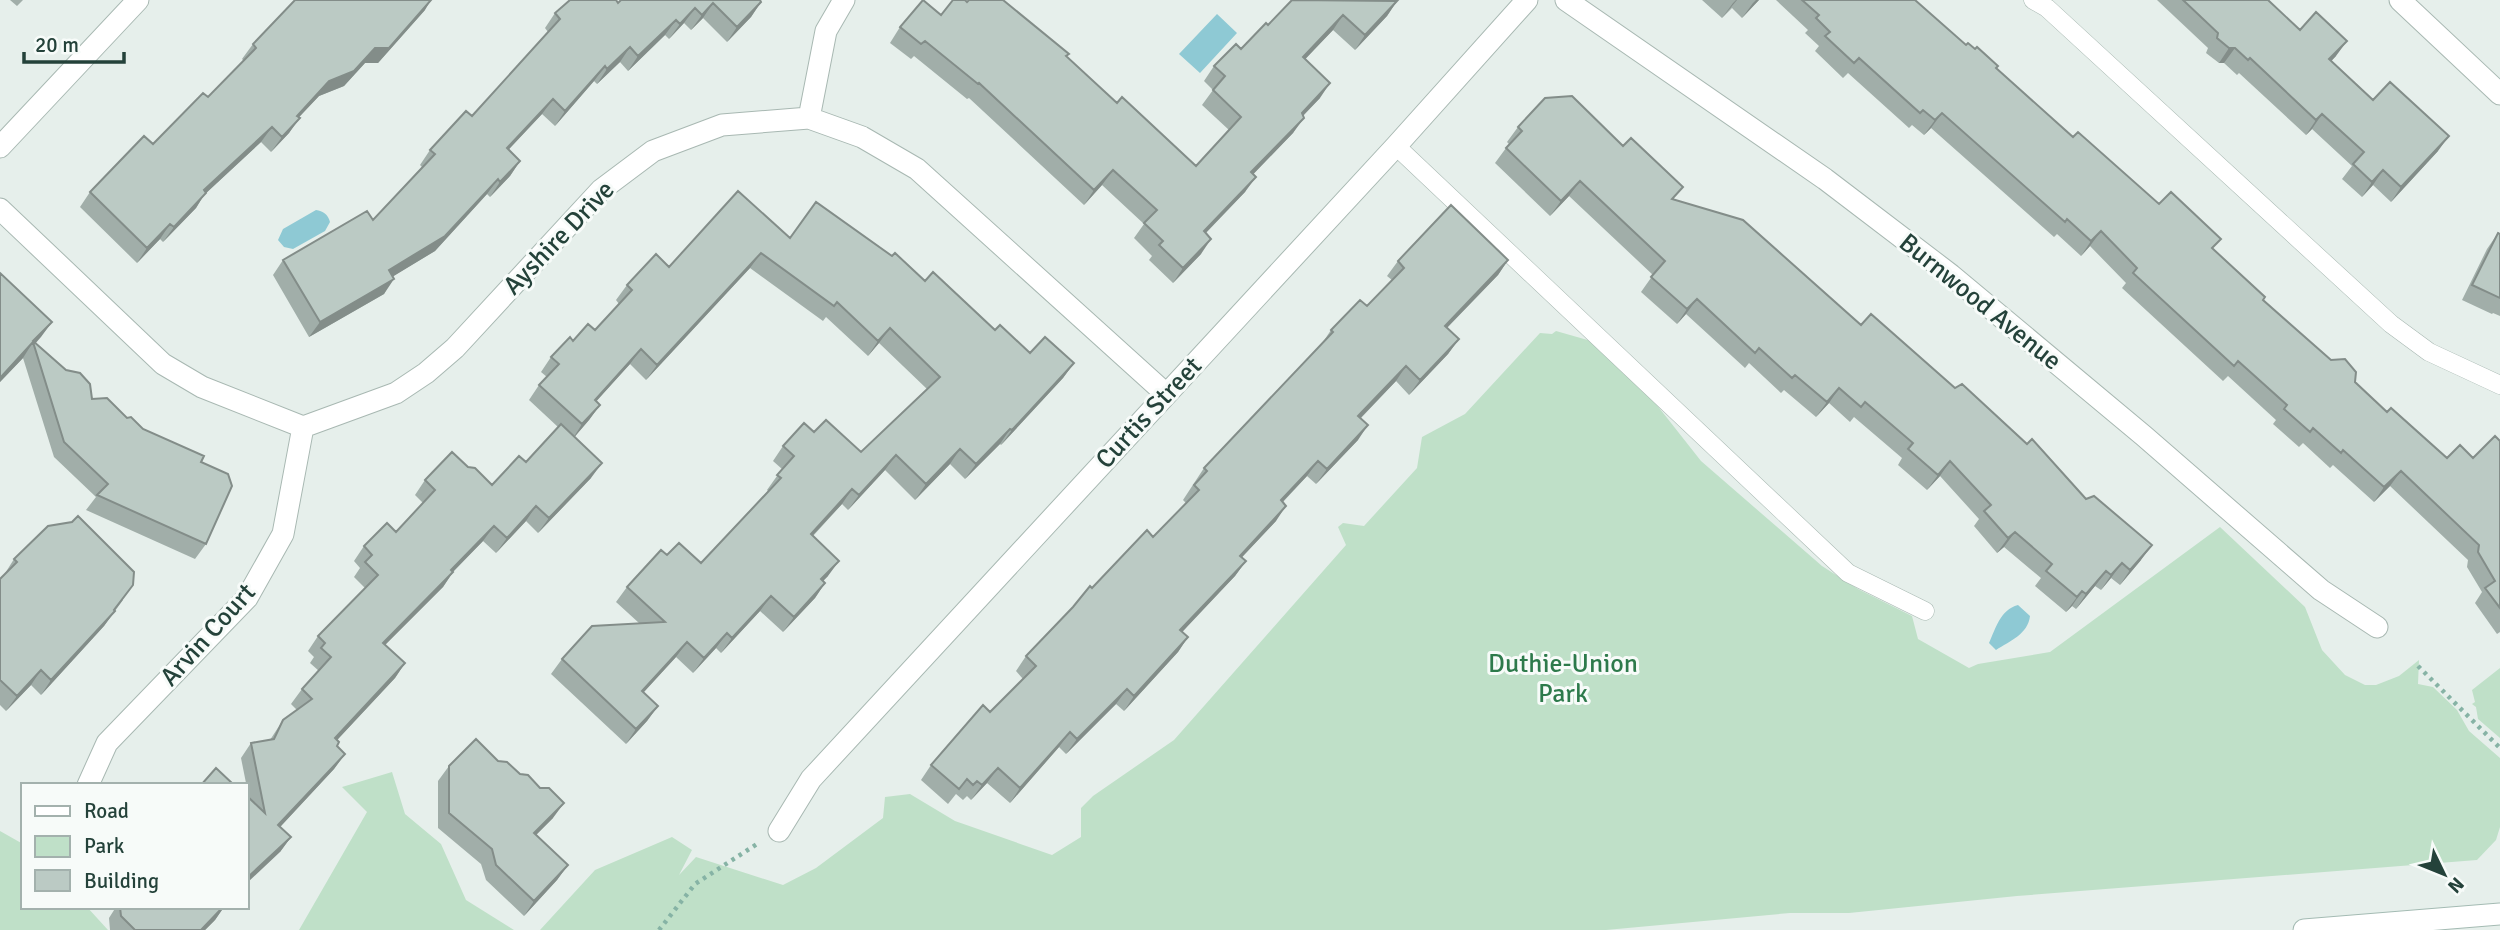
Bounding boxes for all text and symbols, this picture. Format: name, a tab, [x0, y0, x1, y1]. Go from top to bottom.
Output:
scale bar	[24, 21, 124, 65]
text: 20 m	[35, 32, 79, 58]
street label: Ayshire Drive	[497, 174, 621, 302]
street label: Burnwood Avenue	[1892, 227, 2068, 377]
street label: Curtis Street	[1089, 350, 1209, 476]
street label: Arvin Court	[154, 577, 262, 693]
park label: Duthie-Union Park	[1488, 648, 1638, 710]
legend	[21, 783, 248, 909]
text: Road	[84, 798, 129, 824]
text: Park	[84, 833, 125, 859]
north arrow	[2409, 839, 2479, 909]
text: Building	[84, 868, 159, 894]
text: N	[2442, 872, 2469, 898]

